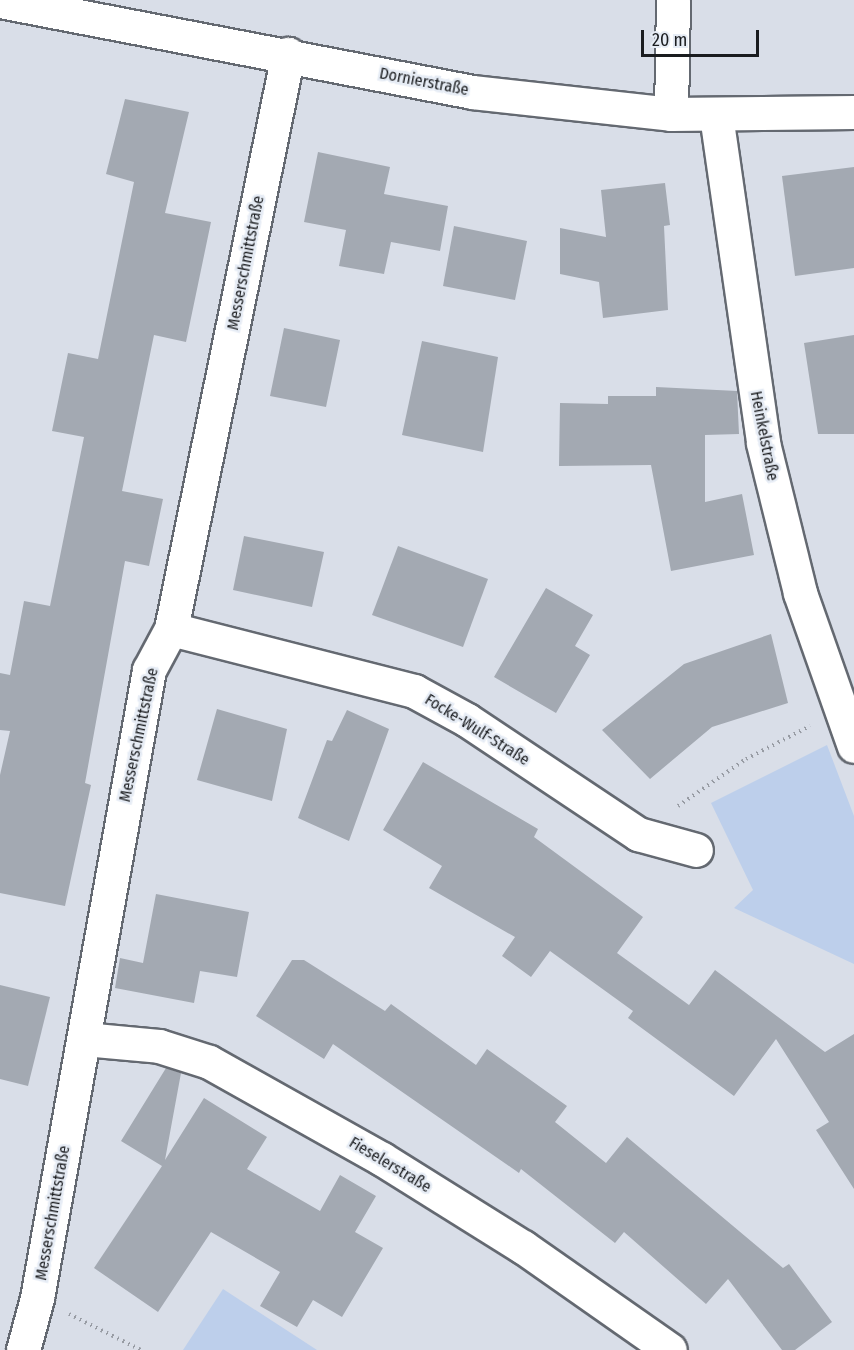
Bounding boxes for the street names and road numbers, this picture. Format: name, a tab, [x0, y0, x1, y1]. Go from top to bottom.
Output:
street label: Dornierstraße	[378, 64, 470, 100]
street label: Messerschmittstraße	[224, 194, 268, 332]
street label: Heinkelstraße	[746, 390, 782, 482]
street label: Messerschmittstraße	[115, 666, 163, 804]
street label: Focke-Wulf-Straße	[421, 690, 533, 770]
street label: Fieselerstraße	[346, 1133, 434, 1197]
street label: Messerschmittstraße	[32, 1144, 74, 1282]

